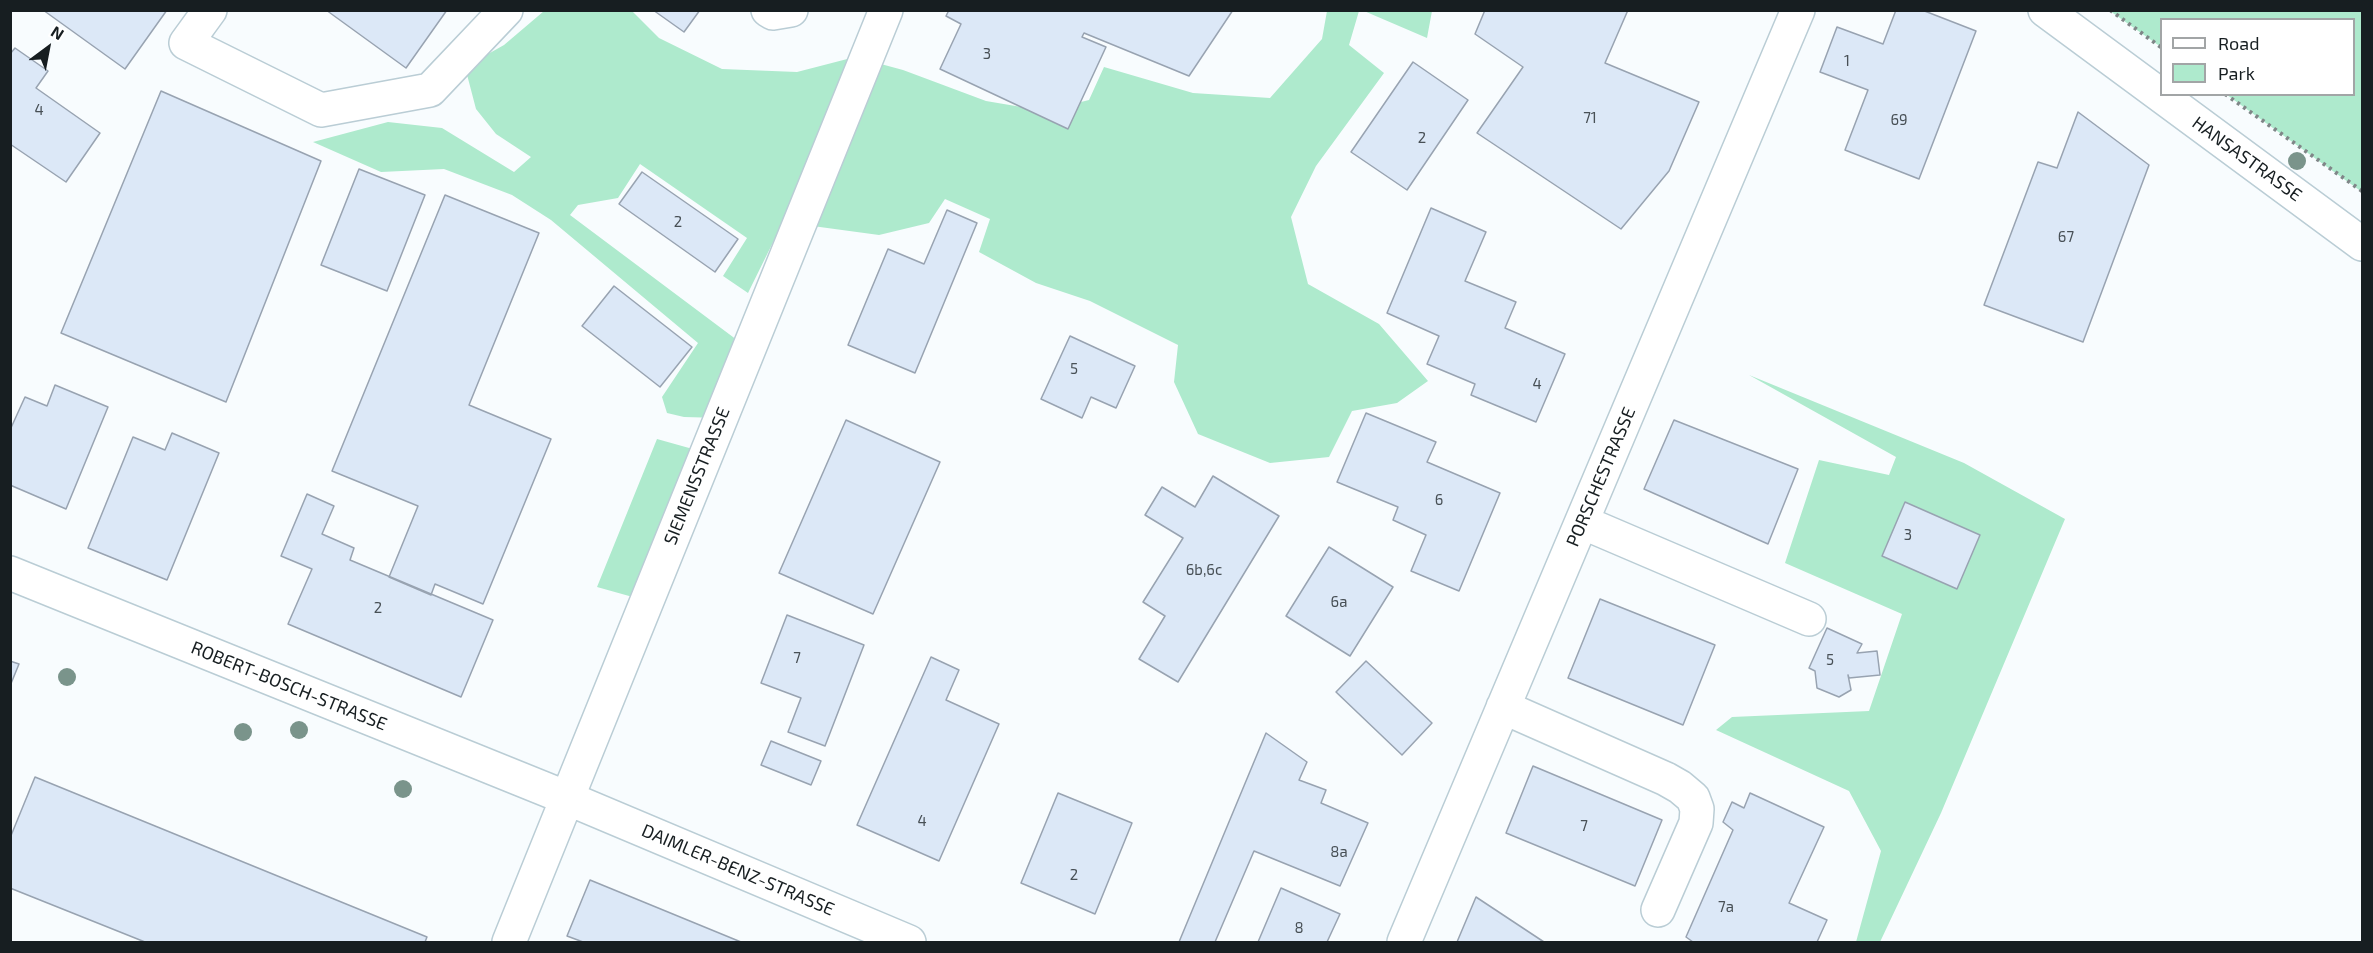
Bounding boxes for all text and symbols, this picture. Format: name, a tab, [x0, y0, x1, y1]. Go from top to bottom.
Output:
north arrow	[18, 18, 78, 78]
legend	[2160, 18, 2355, 96]
text: N	[48, 21, 68, 43]
text: Road	[2218, 32, 2259, 54]
house number: 3	[983, 45, 991, 63]
house number: 1	[1844, 52, 1850, 70]
text: Park	[2218, 62, 2255, 84]
house number: 4	[34, 101, 44, 119]
house number: 71	[1583, 109, 1597, 127]
house number: 69	[1890, 111, 1908, 129]
street label: HANSASTRASSE	[2188, 112, 2306, 206]
house number: 2	[1418, 129, 1426, 147]
house number: 2	[674, 213, 682, 231]
house number: 67	[2058, 228, 2074, 246]
house number: 5	[1070, 360, 1078, 378]
house number: 4	[1532, 375, 1542, 393]
street label: SIEMENSSTRASSE	[660, 404, 734, 548]
street label: PORSCHESTRASSE	[1562, 404, 1640, 550]
house number: 6	[1435, 491, 1443, 509]
house number: 3	[1904, 526, 1912, 544]
house number: 6b,6c	[1186, 561, 1222, 579]
house number: 6a	[1331, 593, 1347, 611]
house number: 2	[374, 599, 382, 617]
street label: ROBERT-BOSCH-STRASSE	[188, 637, 390, 735]
house number: 7	[793, 649, 801, 667]
house number: 5	[1826, 651, 1834, 669]
house number: 4	[917, 812, 927, 830]
house number: 7	[1580, 817, 1588, 835]
street label: DAIMLER-BENZ-STRASSE	[638, 820, 838, 920]
house number: 8a	[1330, 843, 1348, 861]
house number: 2	[1070, 866, 1078, 884]
house number: 7a	[1718, 898, 1734, 916]
house number: 8	[1294, 919, 1304, 937]

